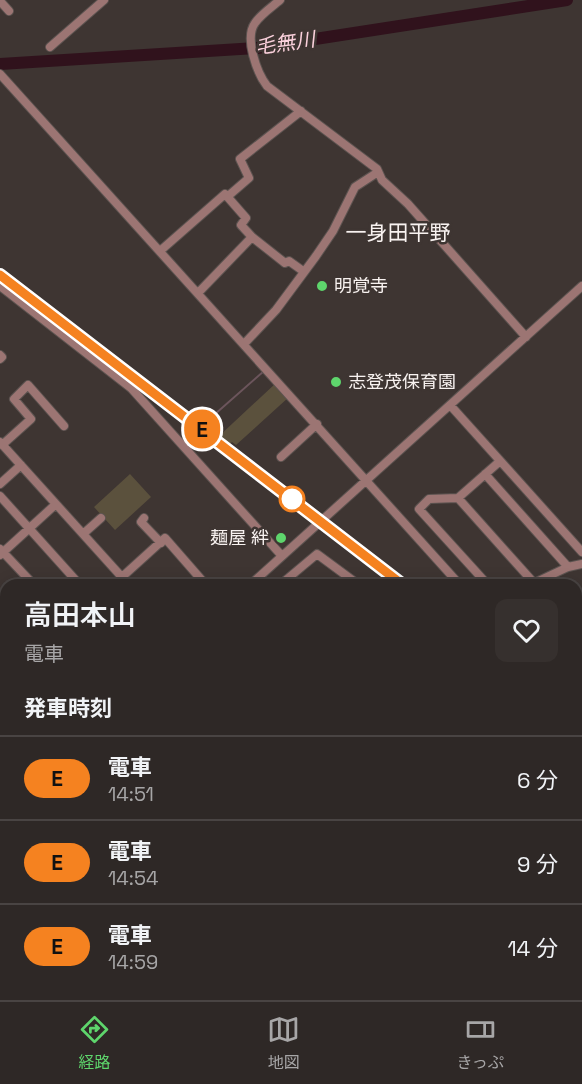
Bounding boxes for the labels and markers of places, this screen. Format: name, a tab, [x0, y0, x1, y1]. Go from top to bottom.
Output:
place label: 明覚寺	[334, 274, 388, 297]
marker: 明覚寺	[315, 279, 329, 293]
place label: 志登茂保育園	[348, 370, 456, 393]
marker: 志登茂保育園	[329, 375, 343, 389]
unlabelled marker	[279, 486, 305, 512]
place label: 麺屋 絆	[210, 526, 269, 549]
marker: 麺屋 絆	[274, 531, 288, 545]

